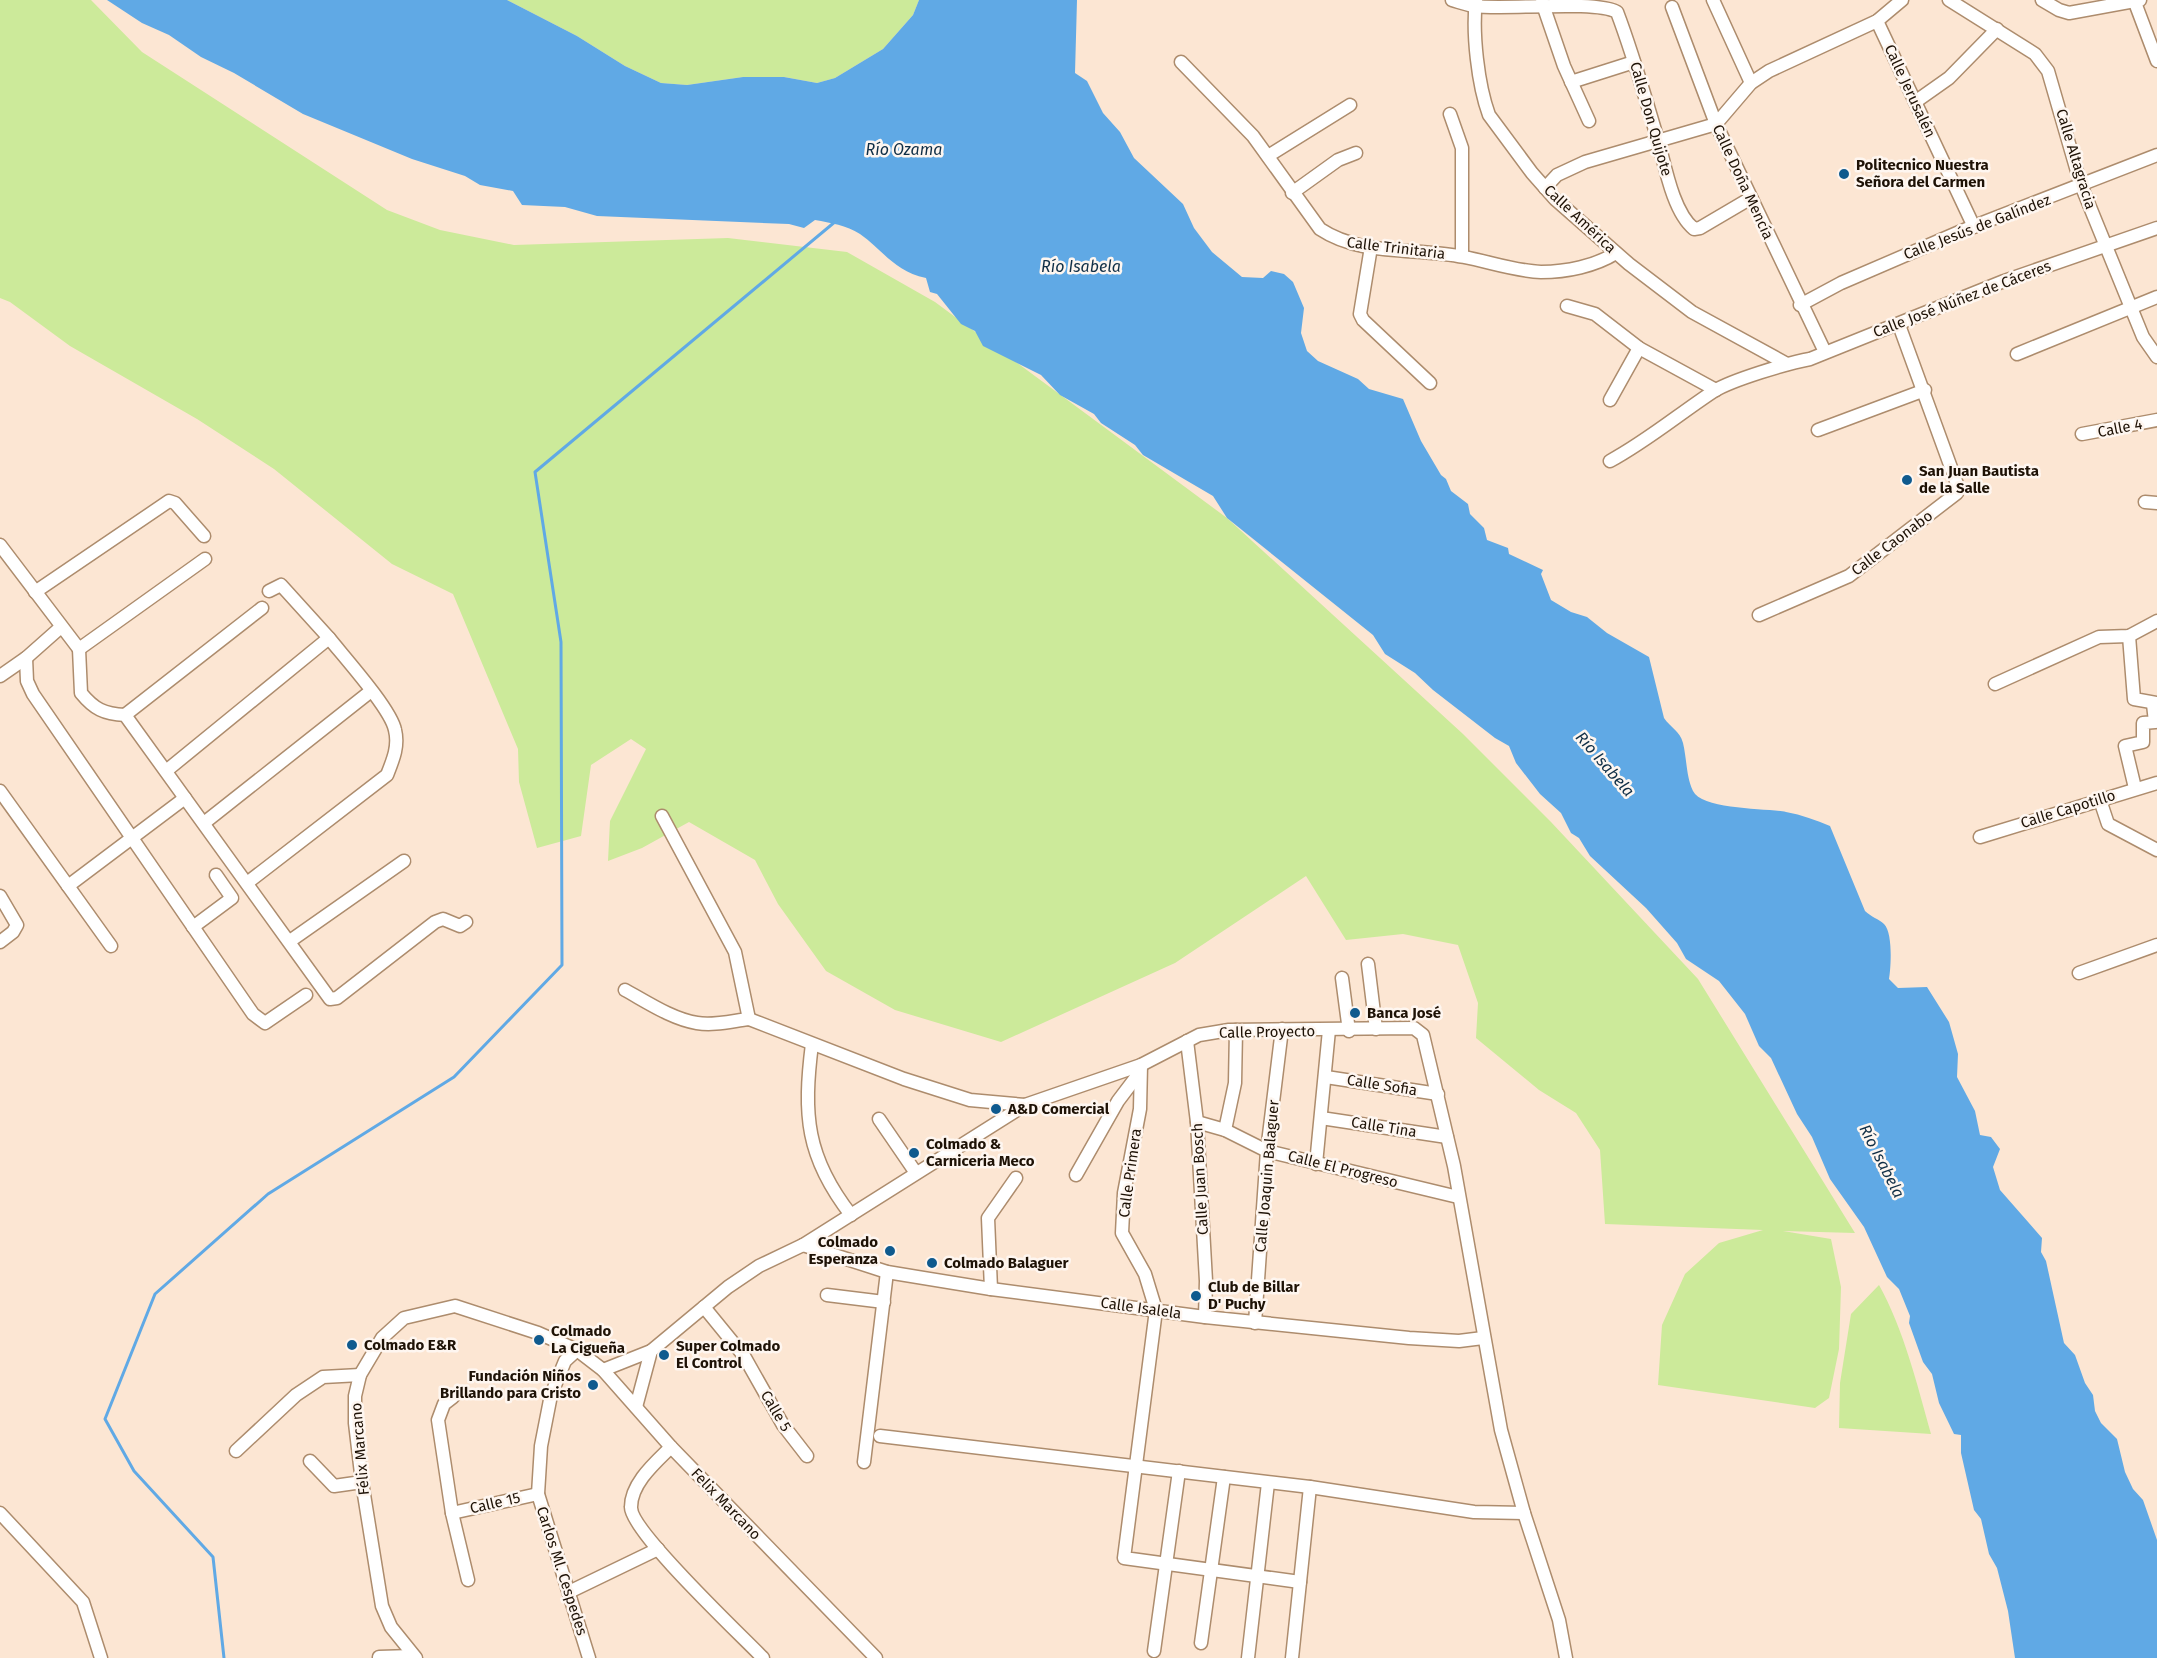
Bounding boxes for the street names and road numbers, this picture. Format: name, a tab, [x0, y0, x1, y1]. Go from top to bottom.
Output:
street label: Calle Jerusalén	[1881, 42, 1939, 140]
street label: Calle Don Quijote	[1626, 60, 1676, 178]
street label: Calle Altagracia	[2052, 107, 2100, 211]
street label: Calle Doña Mencía	[1708, 122, 1778, 242]
street label: Calle América	[1540, 181, 1620, 257]
street label: Calle Jesús de Galíndez	[1901, 190, 2054, 263]
street label: Calle Trinitaria	[1346, 233, 1446, 263]
street label: Calle José Núñez de Cáceres	[1871, 257, 2053, 341]
street label: Calle 4	[2096, 415, 2144, 441]
street label: Calle Caonabo	[1848, 507, 1936, 579]
street label: Calle Capotillo	[2018, 786, 2118, 832]
street label: Calle Proyecto	[1219, 1022, 1315, 1042]
street label: Calle Sofia	[1346, 1071, 1418, 1099]
street label: Calle Joaquin Balaguer	[1251, 1099, 1283, 1253]
street label: Calle Tina	[1350, 1113, 1418, 1141]
street label: Calle Juan Bosch	[1188, 1123, 1212, 1235]
street label: Calle Primera	[1115, 1127, 1145, 1219]
street label: Calle El Progreso	[1286, 1147, 1400, 1191]
street label: Calle Isalela	[1099, 1293, 1183, 1323]
street label: Calle 5	[757, 1387, 795, 1435]
street label: Félix Marcano	[347, 1402, 373, 1496]
street label: Felix Marcano	[687, 1464, 765, 1544]
street label: Calle 15	[468, 1488, 522, 1518]
street label: Carlos Ml. Cespedes	[533, 1504, 591, 1638]

